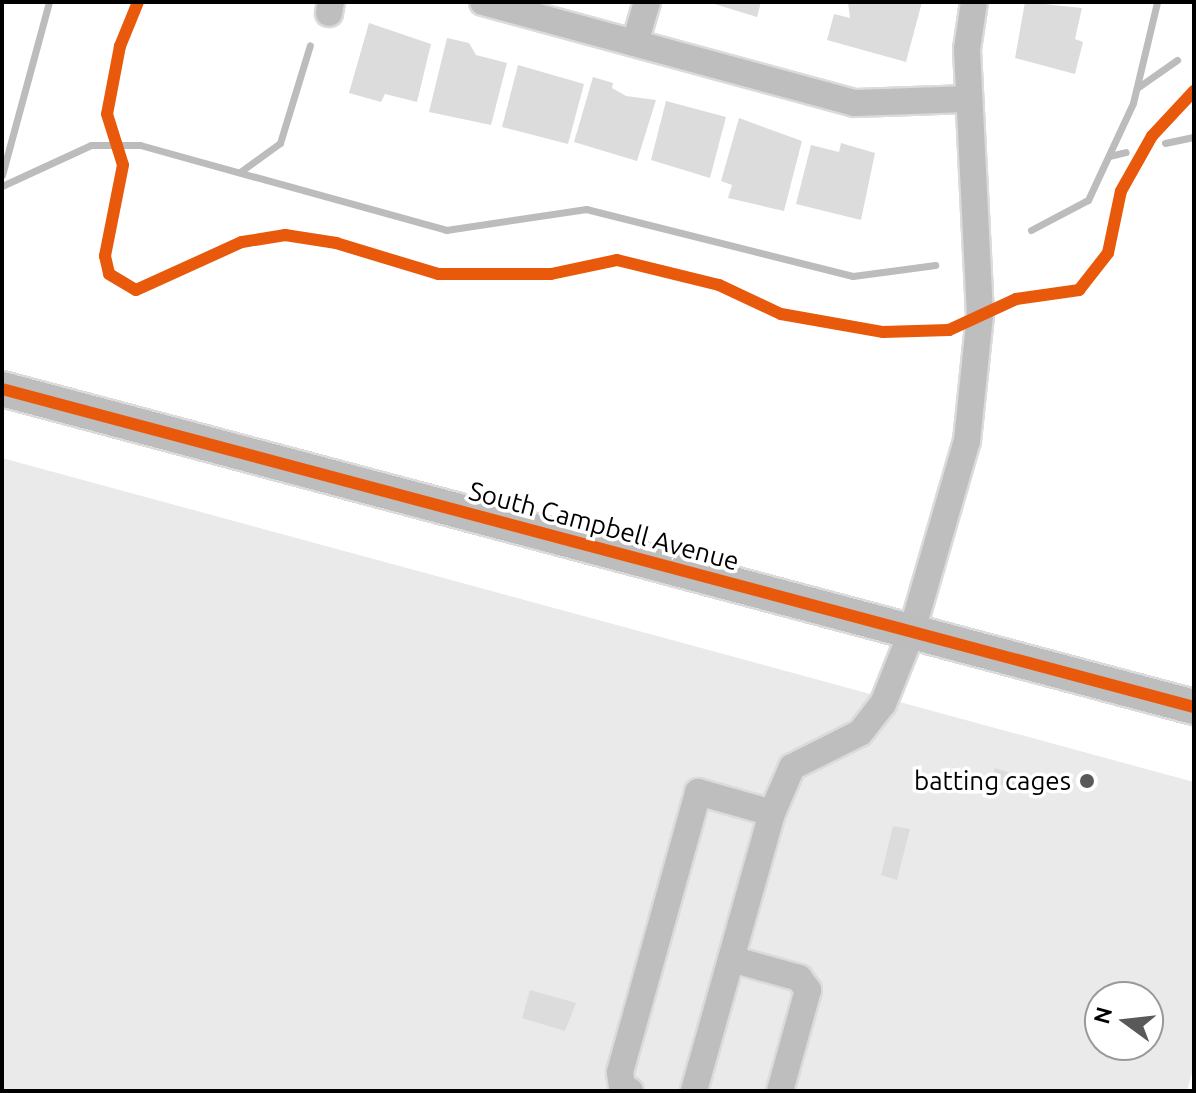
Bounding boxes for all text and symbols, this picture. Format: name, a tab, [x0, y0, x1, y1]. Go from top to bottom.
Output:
street label: South Campbell Avenue	[466, 475, 742, 577]
place label: batting cages	[914, 765, 1071, 797]
marker: batting cages	[1078, 772, 1096, 790]
north arrow	[1084, 981, 1164, 1061]
text: N	[1088, 1004, 1116, 1026]

